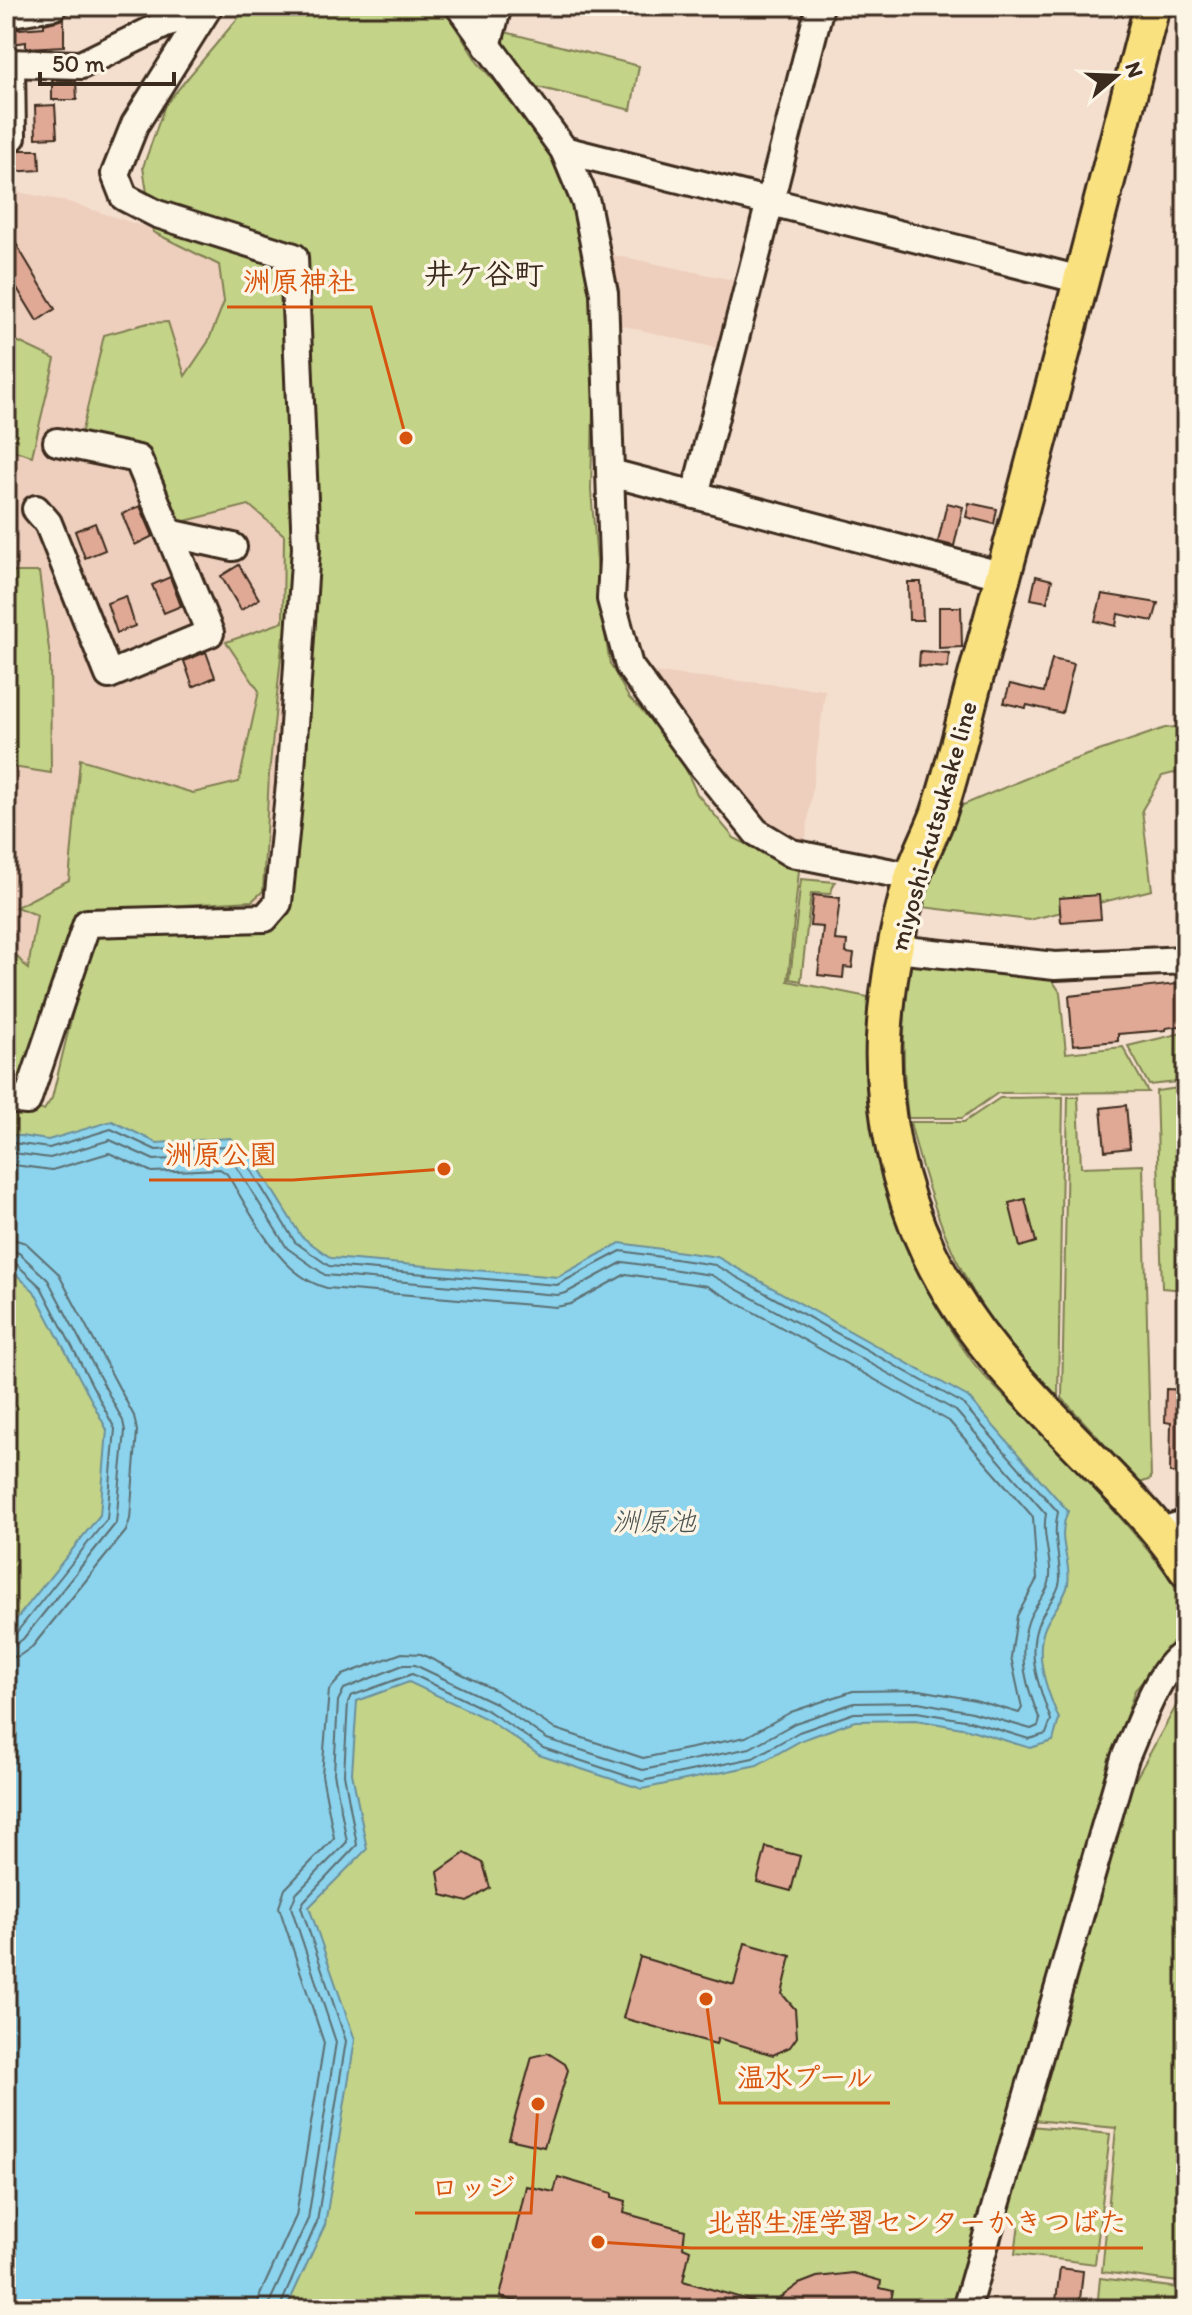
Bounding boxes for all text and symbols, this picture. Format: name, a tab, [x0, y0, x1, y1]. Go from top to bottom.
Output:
scale bar	[40, 36, 174, 86]
north arrow	[1076, 36, 1156, 116]
text: 50 m	[52, 49, 105, 78]
text: N	[1119, 58, 1150, 81]
callout: 洲原神社	[227, 255, 371, 307]
district label: 井ケ谷町	[424, 255, 544, 292]
text: 洲原神社	[243, 264, 355, 298]
street label: miyoshi-kutsukake line	[882, 697, 984, 955]
callout: 洲原公園	[149, 1128, 293, 1180]
text: 洲原公園	[165, 1137, 277, 1171]
water label: 洲原池	[612, 1504, 697, 1538]
callout: 温水プール	[720, 2051, 890, 2103]
text: 温水プール	[736, 2060, 874, 2094]
callout: ロッジ	[415, 2161, 531, 2213]
text: ロッジ	[431, 2170, 515, 2204]
callout: 北部生涯学習センターかきつばた	[691, 2196, 1143, 2248]
text: 北部生涯学習センターかきつばた	[707, 2205, 1127, 2239]

